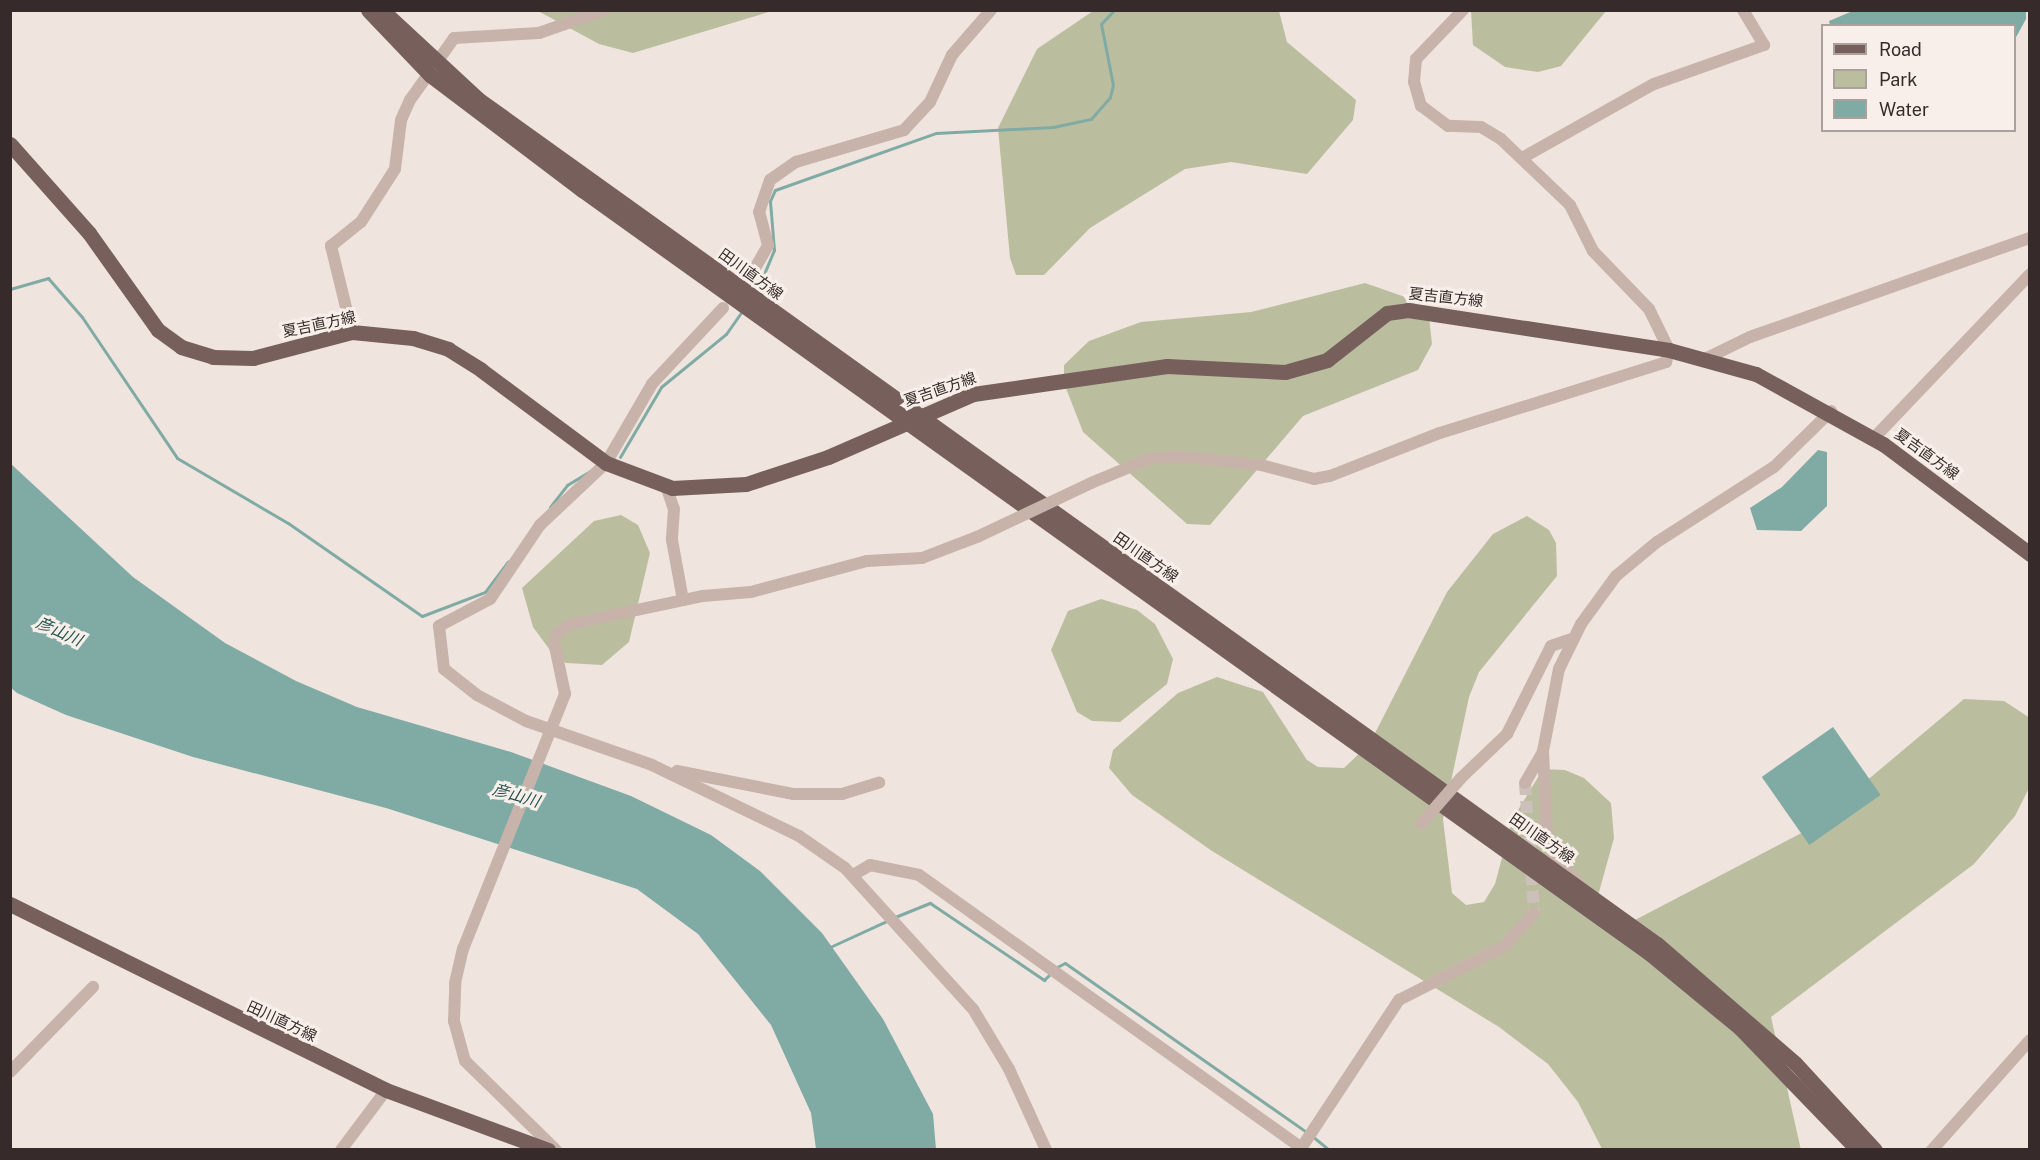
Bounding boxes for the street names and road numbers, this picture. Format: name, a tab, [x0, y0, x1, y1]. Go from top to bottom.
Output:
street label: 田川直方線	[715, 245, 787, 303]
street label: 夏吉直方線	[1408, 284, 1484, 310]
street label: 夏吉直方線	[280, 307, 358, 341]
street label: 夏吉直方線	[902, 368, 978, 410]
street label: 夏吉直方線	[1891, 425, 1963, 483]
street label: 田川直方線	[1110, 528, 1182, 586]
street label: 田川直方線	[1506, 809, 1578, 867]
street label: 田川直方線	[244, 997, 320, 1045]

